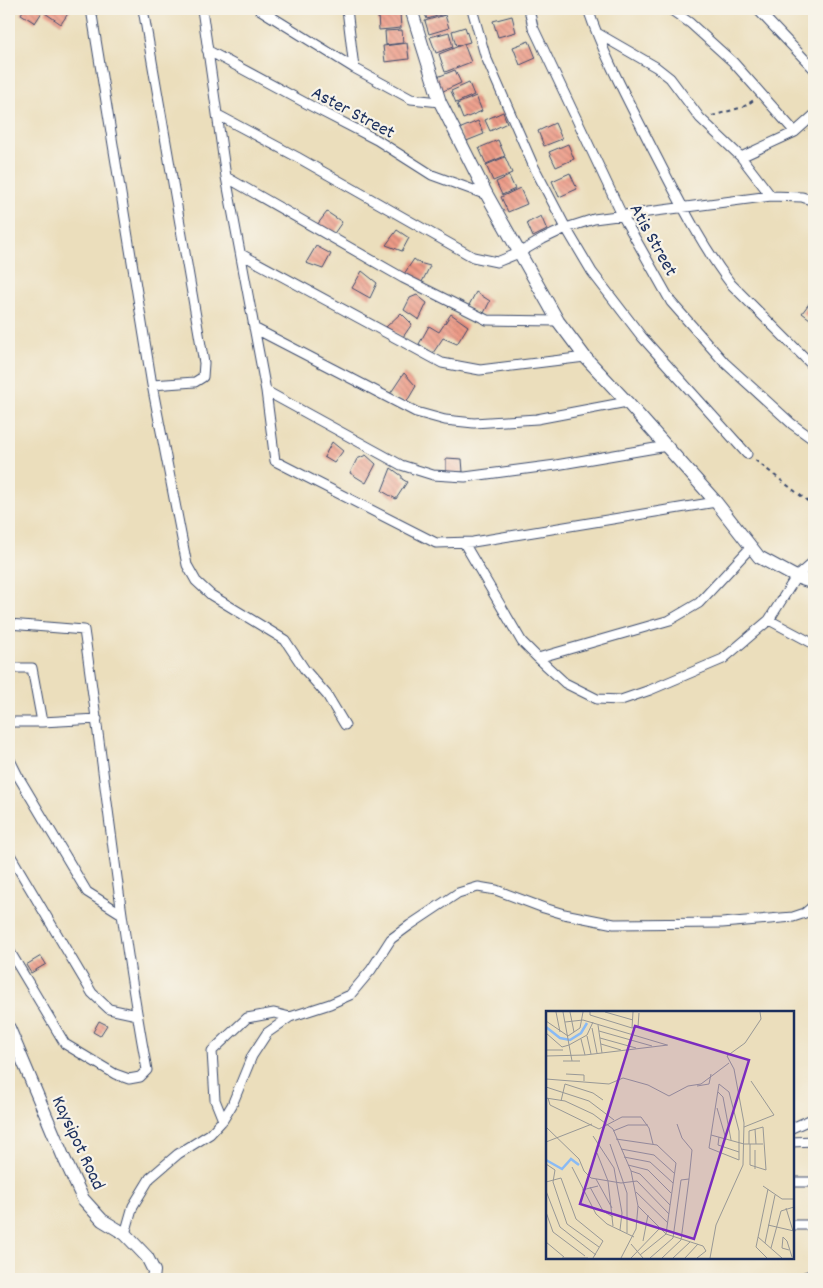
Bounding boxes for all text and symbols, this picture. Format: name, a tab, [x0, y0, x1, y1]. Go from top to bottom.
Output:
street label: Aster Street	[306, 81, 399, 147]
street label: Atis Street	[621, 199, 683, 282]
inset map	[546, 1011, 793, 1258]
street label: Kaysipot Road	[43, 1092, 110, 1195]

